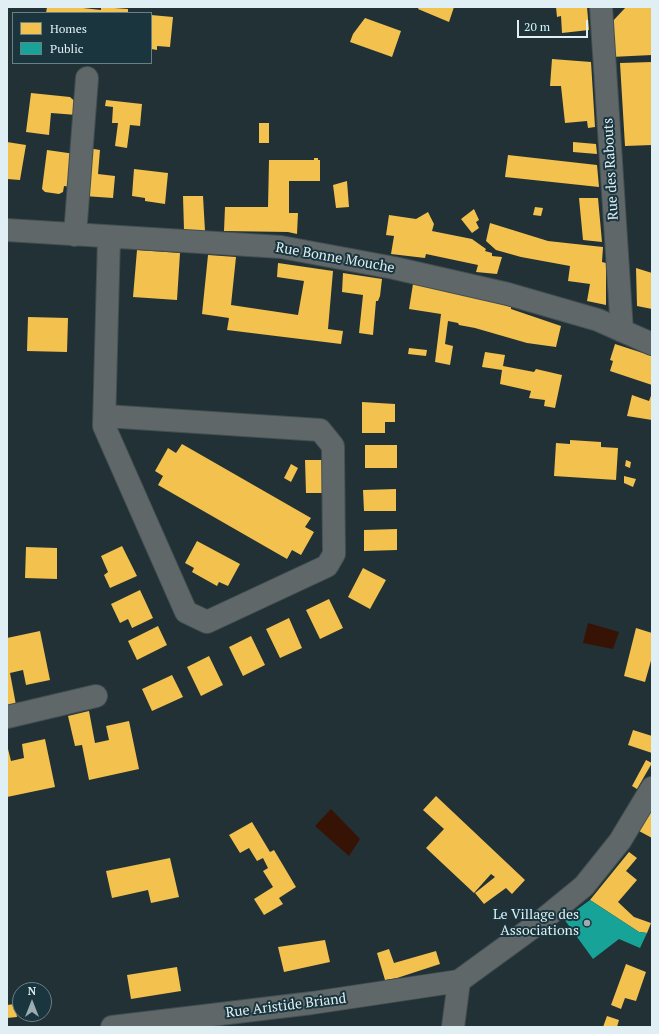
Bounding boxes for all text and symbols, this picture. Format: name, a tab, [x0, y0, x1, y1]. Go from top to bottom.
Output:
legend	[12, 12, 152, 64]
scale bar	[519, 12, 590, 38]
text: 20 m	[524, 19, 550, 34]
text: Homes	[50, 21, 87, 36]
text: Public	[50, 41, 83, 56]
street label: Rue des Rabouts	[600, 117, 622, 221]
street label: Rue Bonne Mouche	[274, 239, 396, 277]
place label: Le Village des Associations	[493, 907, 579, 940]
marker: Le Village des Associations	[582, 918, 592, 928]
north arrow	[12, 982, 52, 1022]
text: N	[28, 984, 36, 998]
street label: Rue Aristide Briand	[225, 990, 347, 1022]

